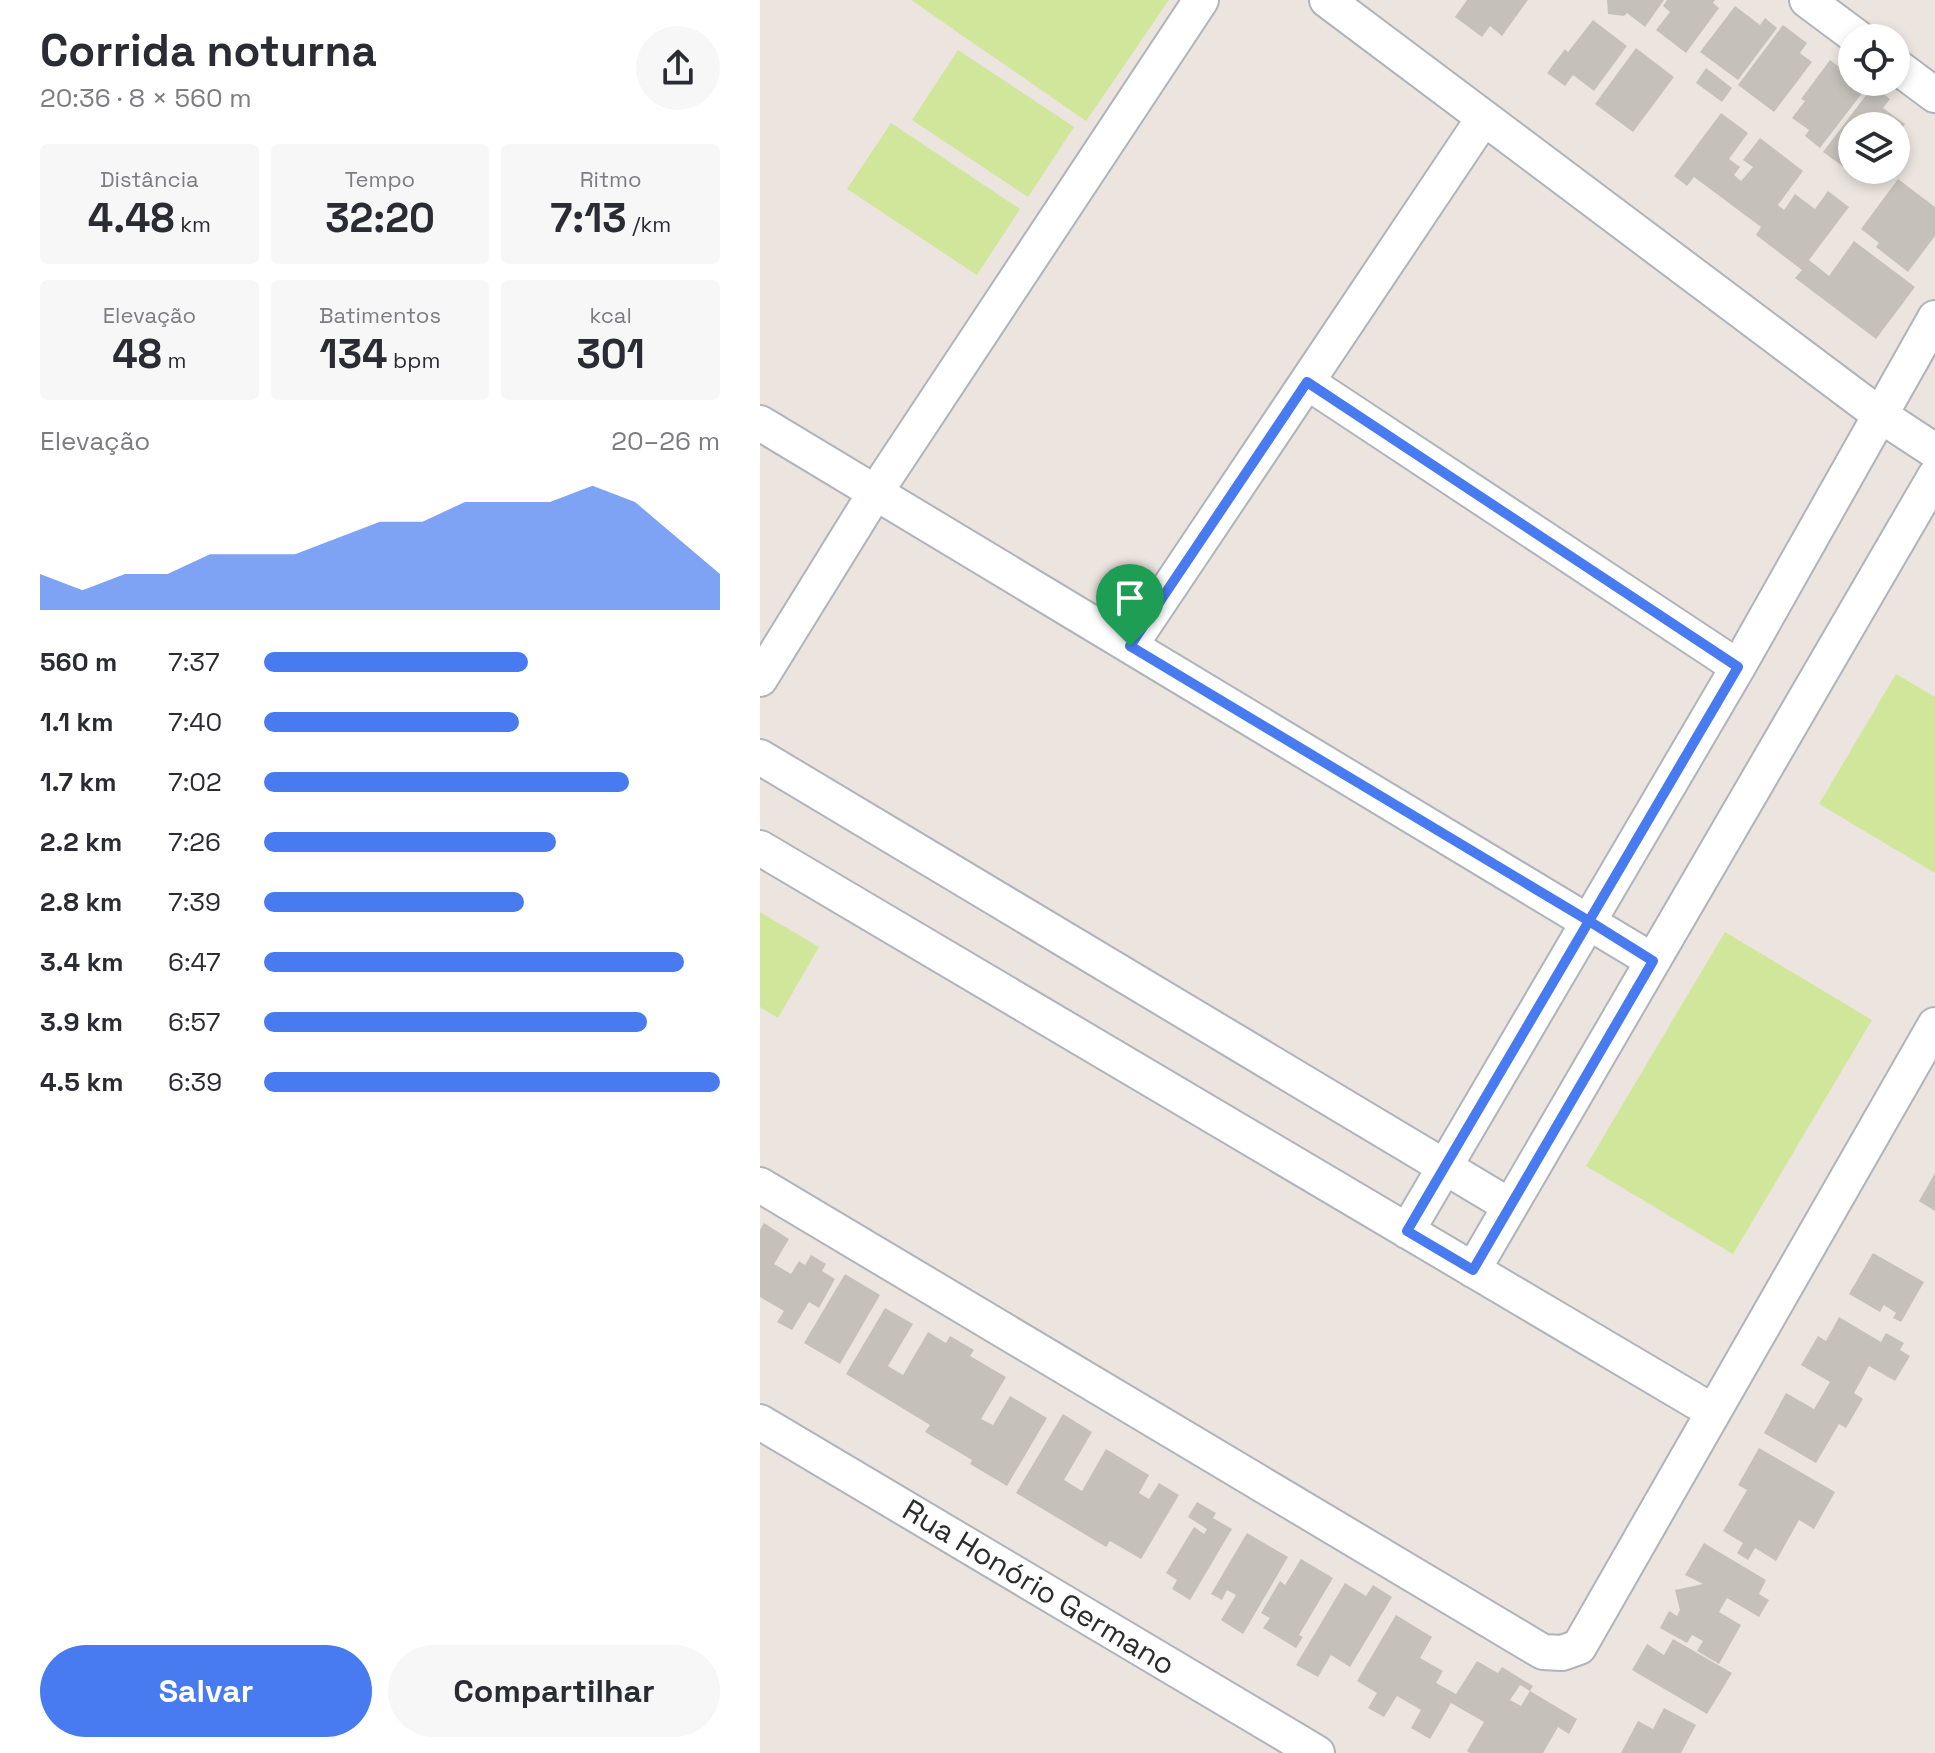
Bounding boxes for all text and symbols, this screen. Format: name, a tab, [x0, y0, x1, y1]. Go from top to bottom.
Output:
text: Corrida noturna	[40, 23, 377, 79]
map controls	[1838, 24, 1910, 184]
button: locate	[1838, 24, 1910, 96]
button: share	[636, 26, 720, 110]
text: 20:36 · 8 × 560 m	[40, 81, 252, 115]
button: layers	[1838, 112, 1910, 184]
text: Distância	[100, 165, 199, 193]
text: Tempo	[345, 165, 415, 193]
text: Ritmo	[580, 165, 642, 193]
text: 4.48	[88, 193, 175, 244]
text: 32:20	[325, 193, 435, 244]
text: 7:13	[550, 193, 627, 244]
text: km	[175, 210, 211, 238]
text: /km	[627, 210, 671, 238]
text: Elevação	[103, 301, 196, 329]
text: Batimentos	[319, 301, 441, 329]
text: kcal	[589, 301, 632, 329]
text: 48	[112, 329, 162, 380]
text: 134	[320, 329, 387, 380]
text: 301	[577, 329, 645, 380]
text: m	[162, 346, 186, 374]
text: bpm	[387, 346, 440, 374]
text: Elevação	[40, 424, 150, 458]
text: 20–26 m	[611, 424, 720, 458]
pin	[1096, 564, 1164, 646]
icon: arrive	[1108, 576, 1152, 620]
text: 560 m	[40, 645, 117, 679]
text: 7:37	[168, 645, 220, 679]
text: 1.1 km	[40, 705, 113, 739]
text: 7:40	[168, 705, 222, 739]
text: 1.7 km	[40, 765, 117, 799]
text: 7:02	[168, 765, 222, 799]
text: 2.2 km	[40, 825, 122, 859]
text: 7:26	[168, 825, 221, 859]
text: 2.8 km	[40, 885, 122, 919]
text: 7:39	[168, 885, 221, 919]
text: 3.4 km	[40, 945, 124, 979]
text: 6:47	[168, 945, 221, 979]
text: 3.9 km	[40, 1005, 123, 1039]
text: 6:57	[168, 1005, 220, 1039]
text: 4.5 km	[40, 1065, 123, 1099]
text: 6:39	[168, 1065, 222, 1099]
street label: Rua Honório Germano	[896, 1490, 1182, 1684]
button: Salvar	[40, 1645, 372, 1737]
button: Compartilhar	[388, 1645, 720, 1737]

